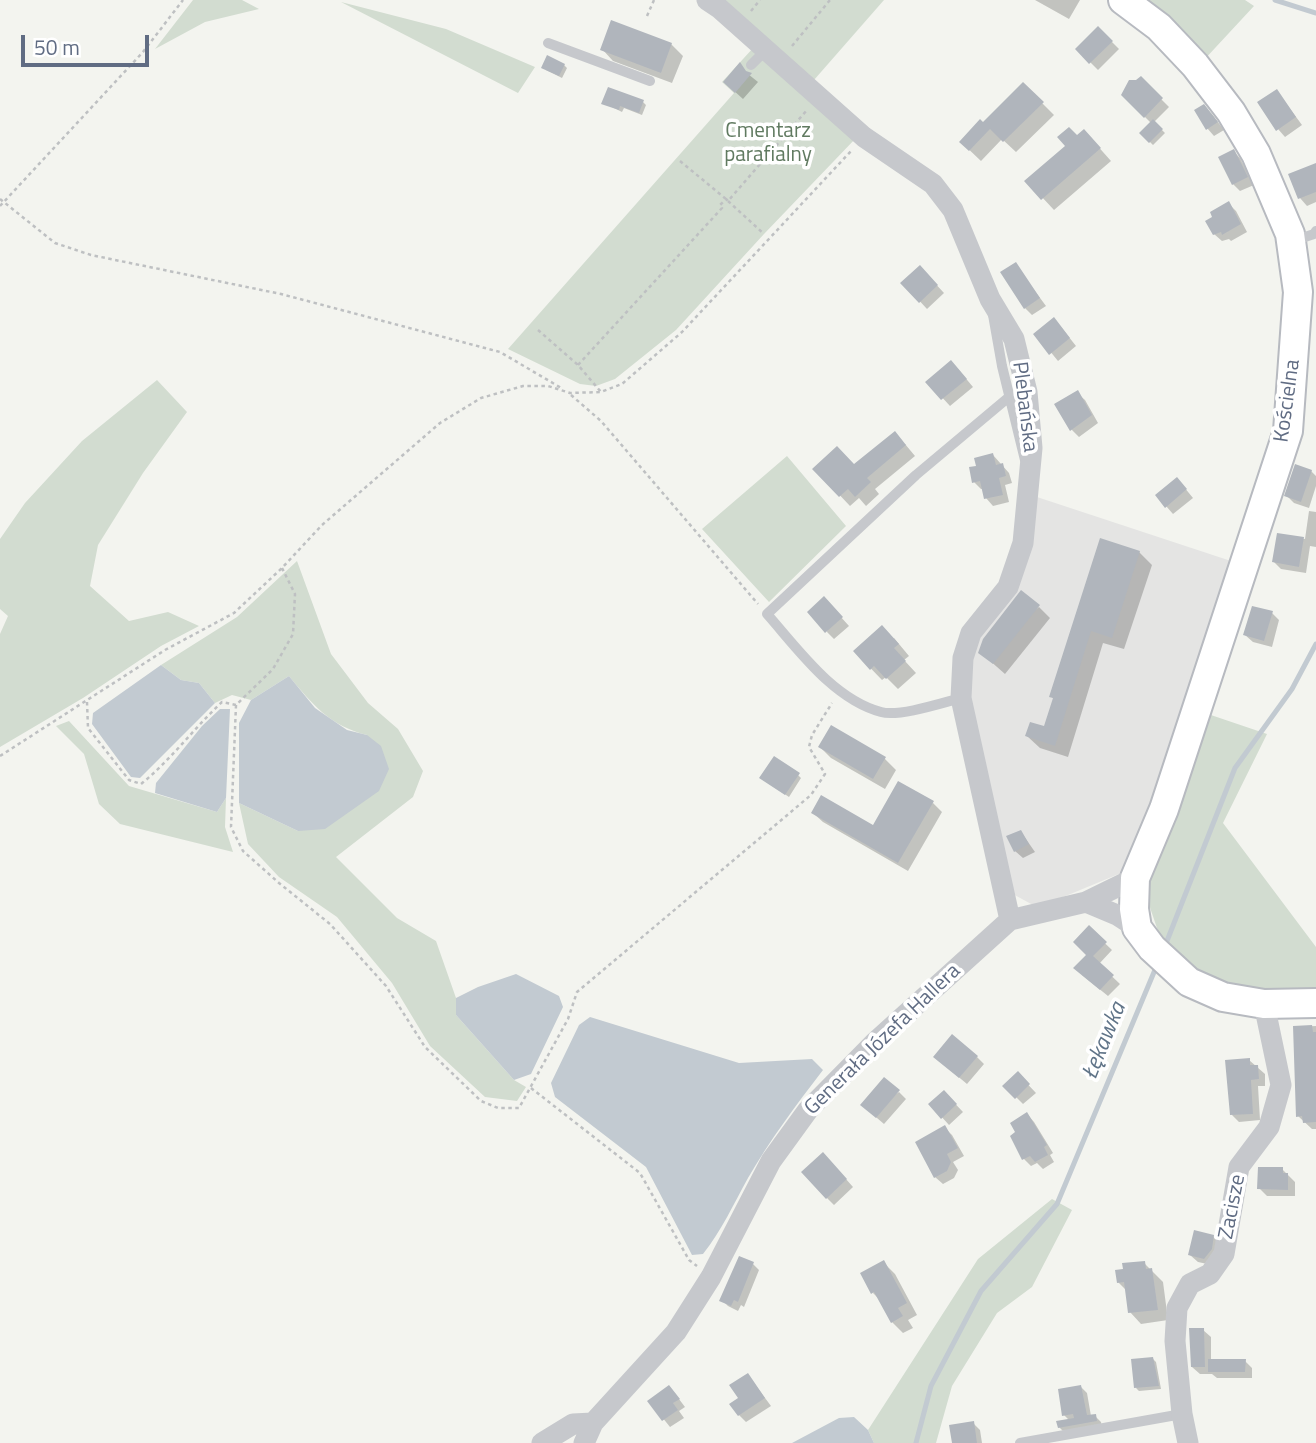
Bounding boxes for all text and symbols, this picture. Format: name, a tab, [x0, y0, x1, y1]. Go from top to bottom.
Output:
scale bar	[24, 21, 152, 65]
text: 50 m	[34, 31, 80, 63]
park label: Cmentarz parafialny	[724, 119, 812, 169]
street label: Kościelna	[1270, 358, 1306, 444]
street label: Plebańska	[1006, 360, 1042, 454]
street label: Generała Józefa Hallera	[800, 959, 966, 1121]
water label: Łękawka	[1077, 999, 1133, 1083]
street label: Zacisze	[1214, 1172, 1252, 1242]

